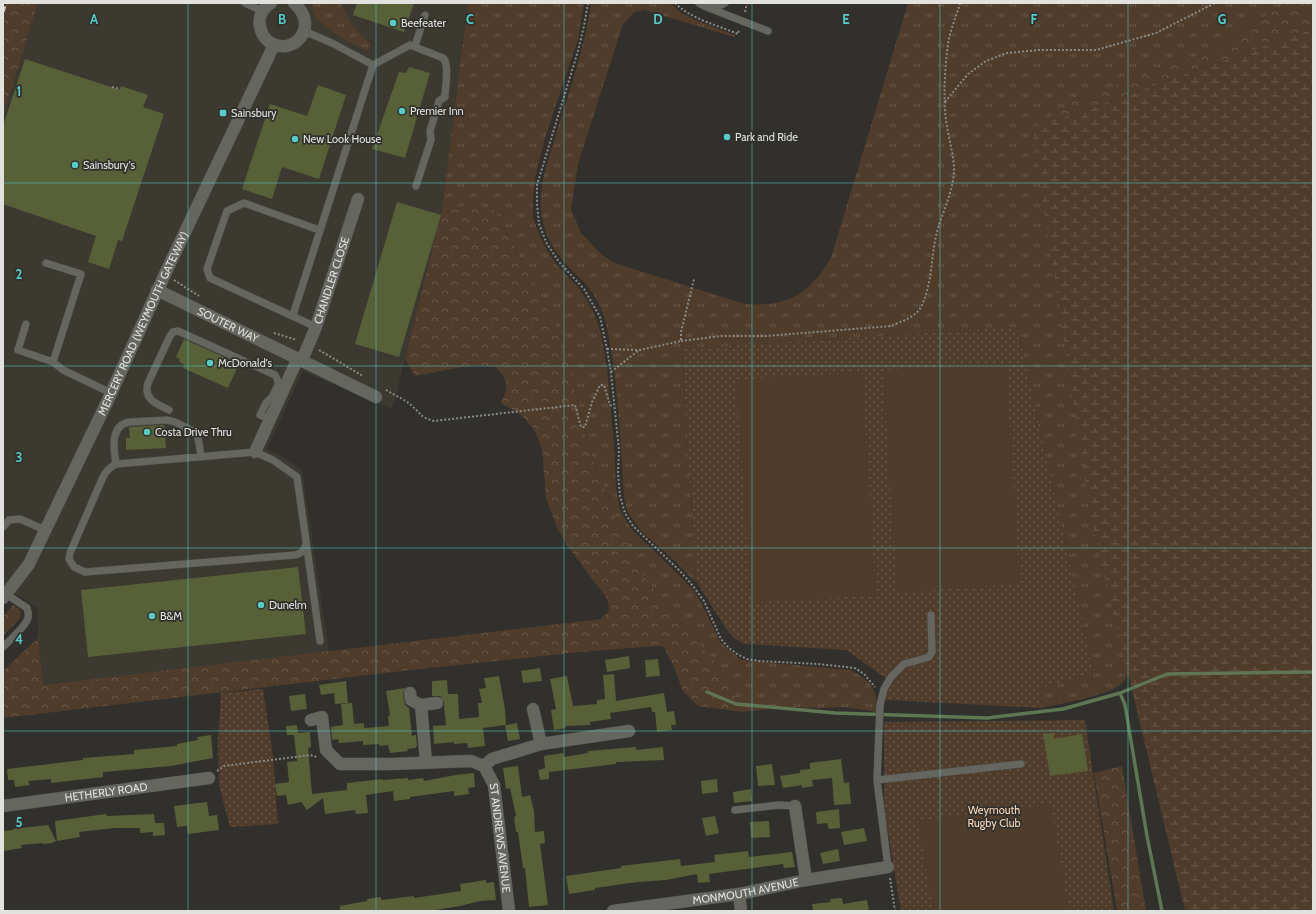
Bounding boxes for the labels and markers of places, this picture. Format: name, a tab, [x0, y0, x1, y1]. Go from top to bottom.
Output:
place label: Beefeater	[401, 16, 446, 30]
marker: Beefeater	[388, 18, 398, 28]
place label: Premier Inn	[410, 104, 464, 118]
place label: Sainsbury	[231, 106, 277, 120]
marker: Premier Inn	[397, 106, 407, 116]
marker: Sainsbury	[218, 108, 228, 118]
place label: Park and Ride	[735, 130, 798, 144]
place label: New Look House	[303, 132, 382, 146]
marker: Park and Ride	[722, 132, 732, 142]
marker: New Look House	[290, 134, 300, 144]
place label: Sainsbury's	[83, 158, 135, 172]
marker: Sainsbury's	[70, 160, 80, 170]
place label: McDonald's	[218, 356, 273, 370]
marker: McDonald's	[205, 358, 215, 368]
place label: Costa Drive Thru	[155, 425, 232, 439]
marker: Costa Drive Thru	[142, 427, 152, 437]
place label: Dunelm	[269, 598, 307, 612]
marker: Dunelm	[256, 600, 266, 610]
place label: B&M	[160, 609, 182, 623]
marker: B&M	[147, 611, 157, 621]

